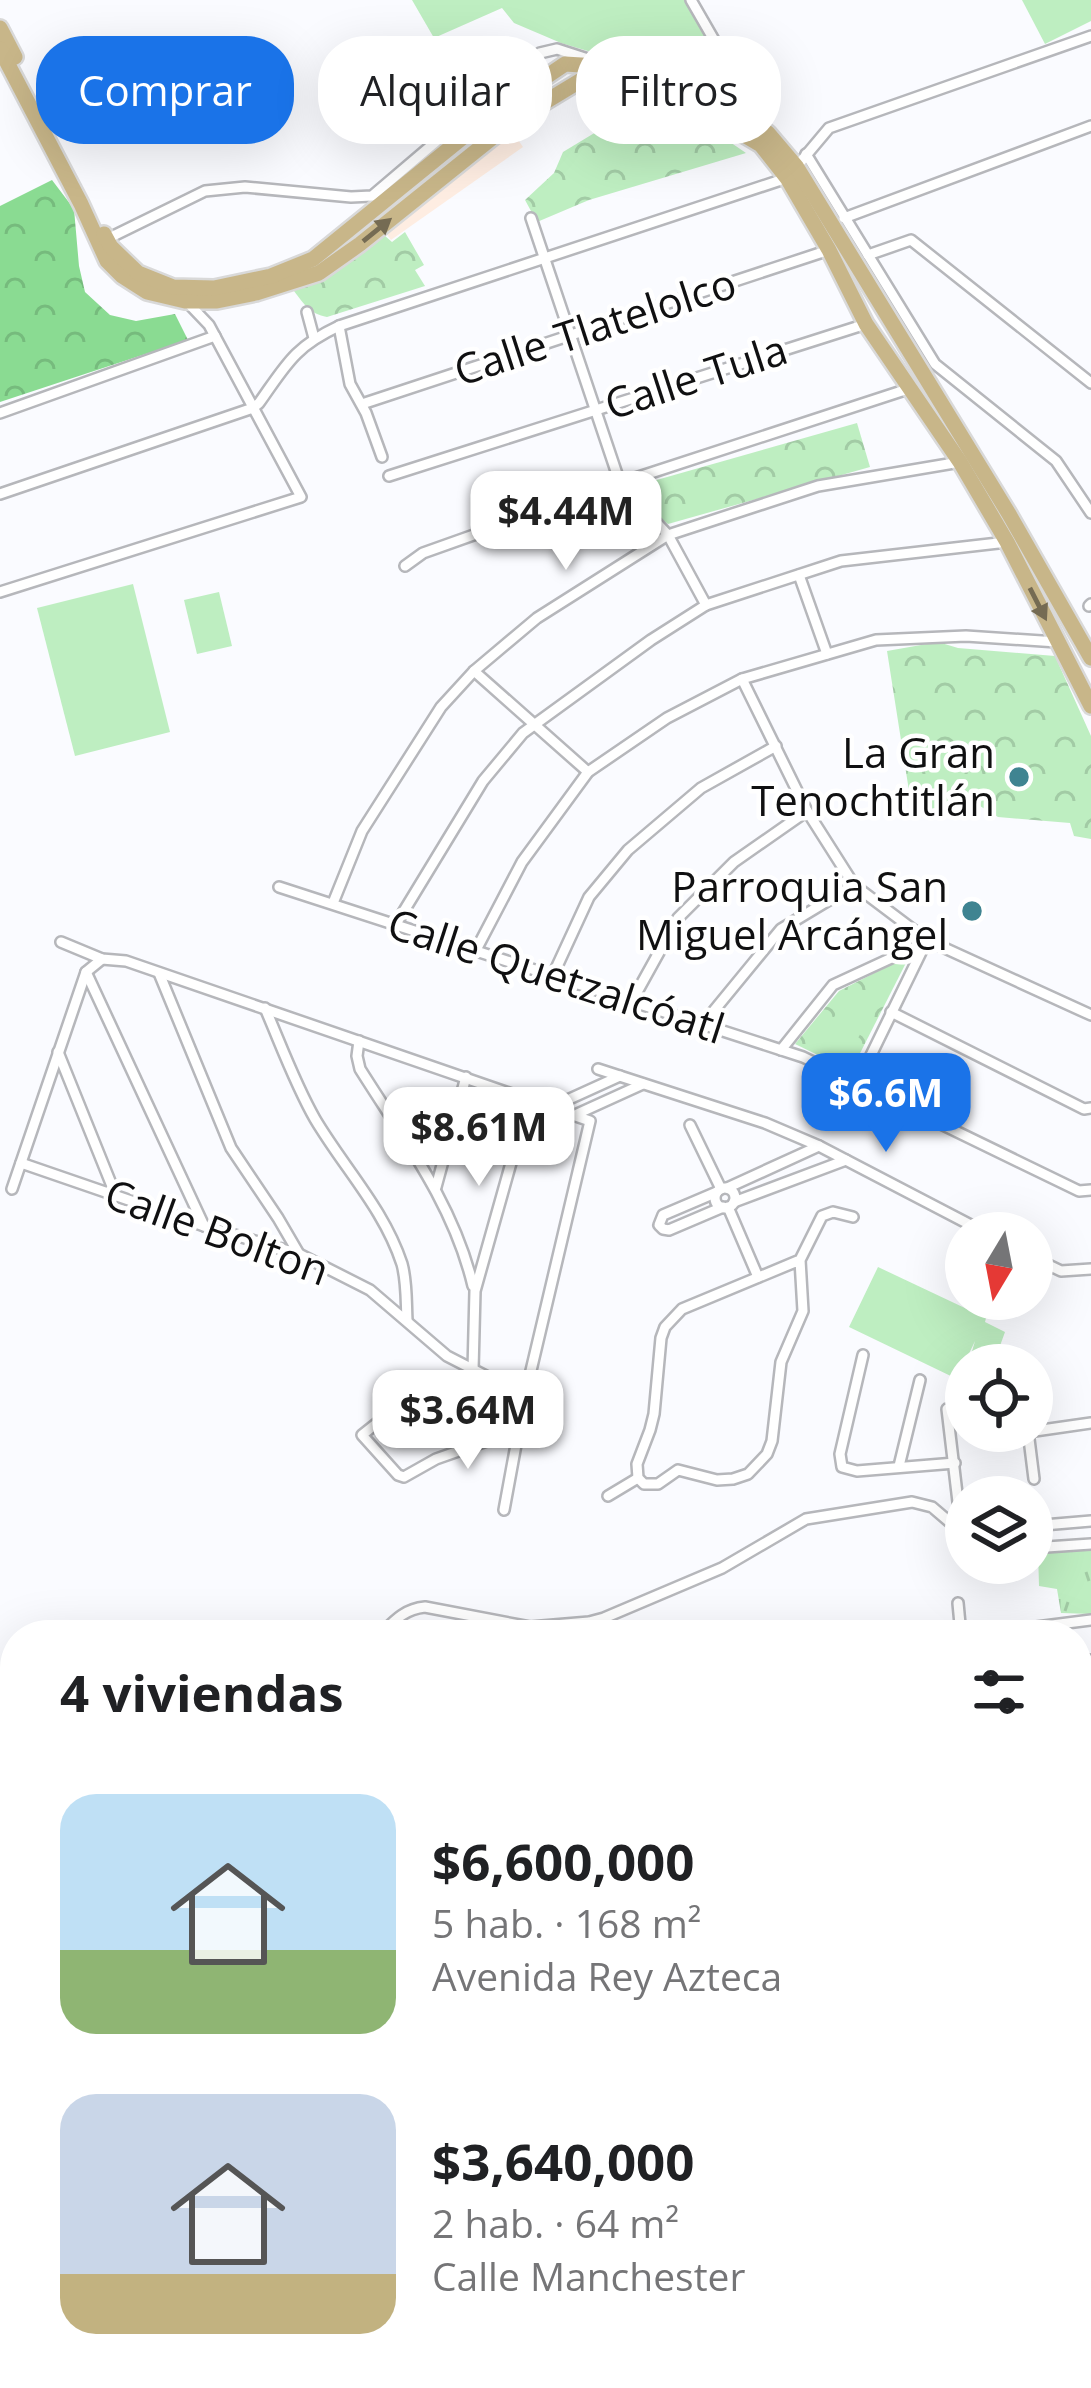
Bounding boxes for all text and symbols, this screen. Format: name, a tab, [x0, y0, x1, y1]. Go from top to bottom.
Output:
chip: Comprar	[36, 36, 294, 144]
chip: Alquilar	[318, 36, 552, 144]
chip: Filtros	[576, 36, 781, 144]
one-way arrow	[361, 218, 392, 244]
street label: Calle Tlatelolco	[446, 253, 743, 398]
street label: Calle Tula	[597, 319, 794, 432]
pin: $4.44M	[468, 471, 664, 573]
text: $4.44M	[497, 483, 635, 536]
one-way arrow	[1027, 586, 1047, 621]
place label: La Gran Tenochtitlán	[751, 723, 995, 828]
marker: La Gran Tenochtitlán	[1006, 764, 1032, 790]
place label: Parroquia San Miguel Arcángel	[636, 857, 948, 962]
street label: Calle Quetzalcóatl	[381, 893, 732, 1056]
marker: Parroquia San Miguel Arcángel	[959, 898, 985, 924]
pin: $6.6M	[802, 1053, 970, 1155]
text: $6.6M	[829, 1065, 943, 1118]
pin: $8.61M	[381, 1087, 577, 1189]
text: $8.61M	[410, 1099, 548, 1152]
street label: Calle Bolton	[98, 1164, 337, 1297]
north arrow	[945, 1212, 1053, 1320]
map controls	[945, 1212, 1053, 1584]
button: locate	[945, 1344, 1053, 1452]
pin: $3.64M	[370, 1370, 566, 1472]
text: $3.64M	[399, 1382, 537, 1435]
button: layers	[945, 1476, 1053, 1584]
text: 4 viviendas	[60, 1657, 344, 1727]
icon: filters	[966, 1659, 1032, 1725]
text: $6,600,000	[432, 1826, 694, 1896]
icon: home	[156, 1842, 300, 1986]
text: 5 hab. · 168 m²	[432, 1896, 701, 1949]
text: Avenida Rey Azteca	[432, 1949, 782, 2002]
text: $3,640,000	[432, 2126, 694, 2196]
icon: home	[156, 2142, 300, 2286]
text: 2 hab. · 64 m²	[432, 2196, 679, 2249]
text: Calle Manchester	[432, 2249, 745, 2302]

